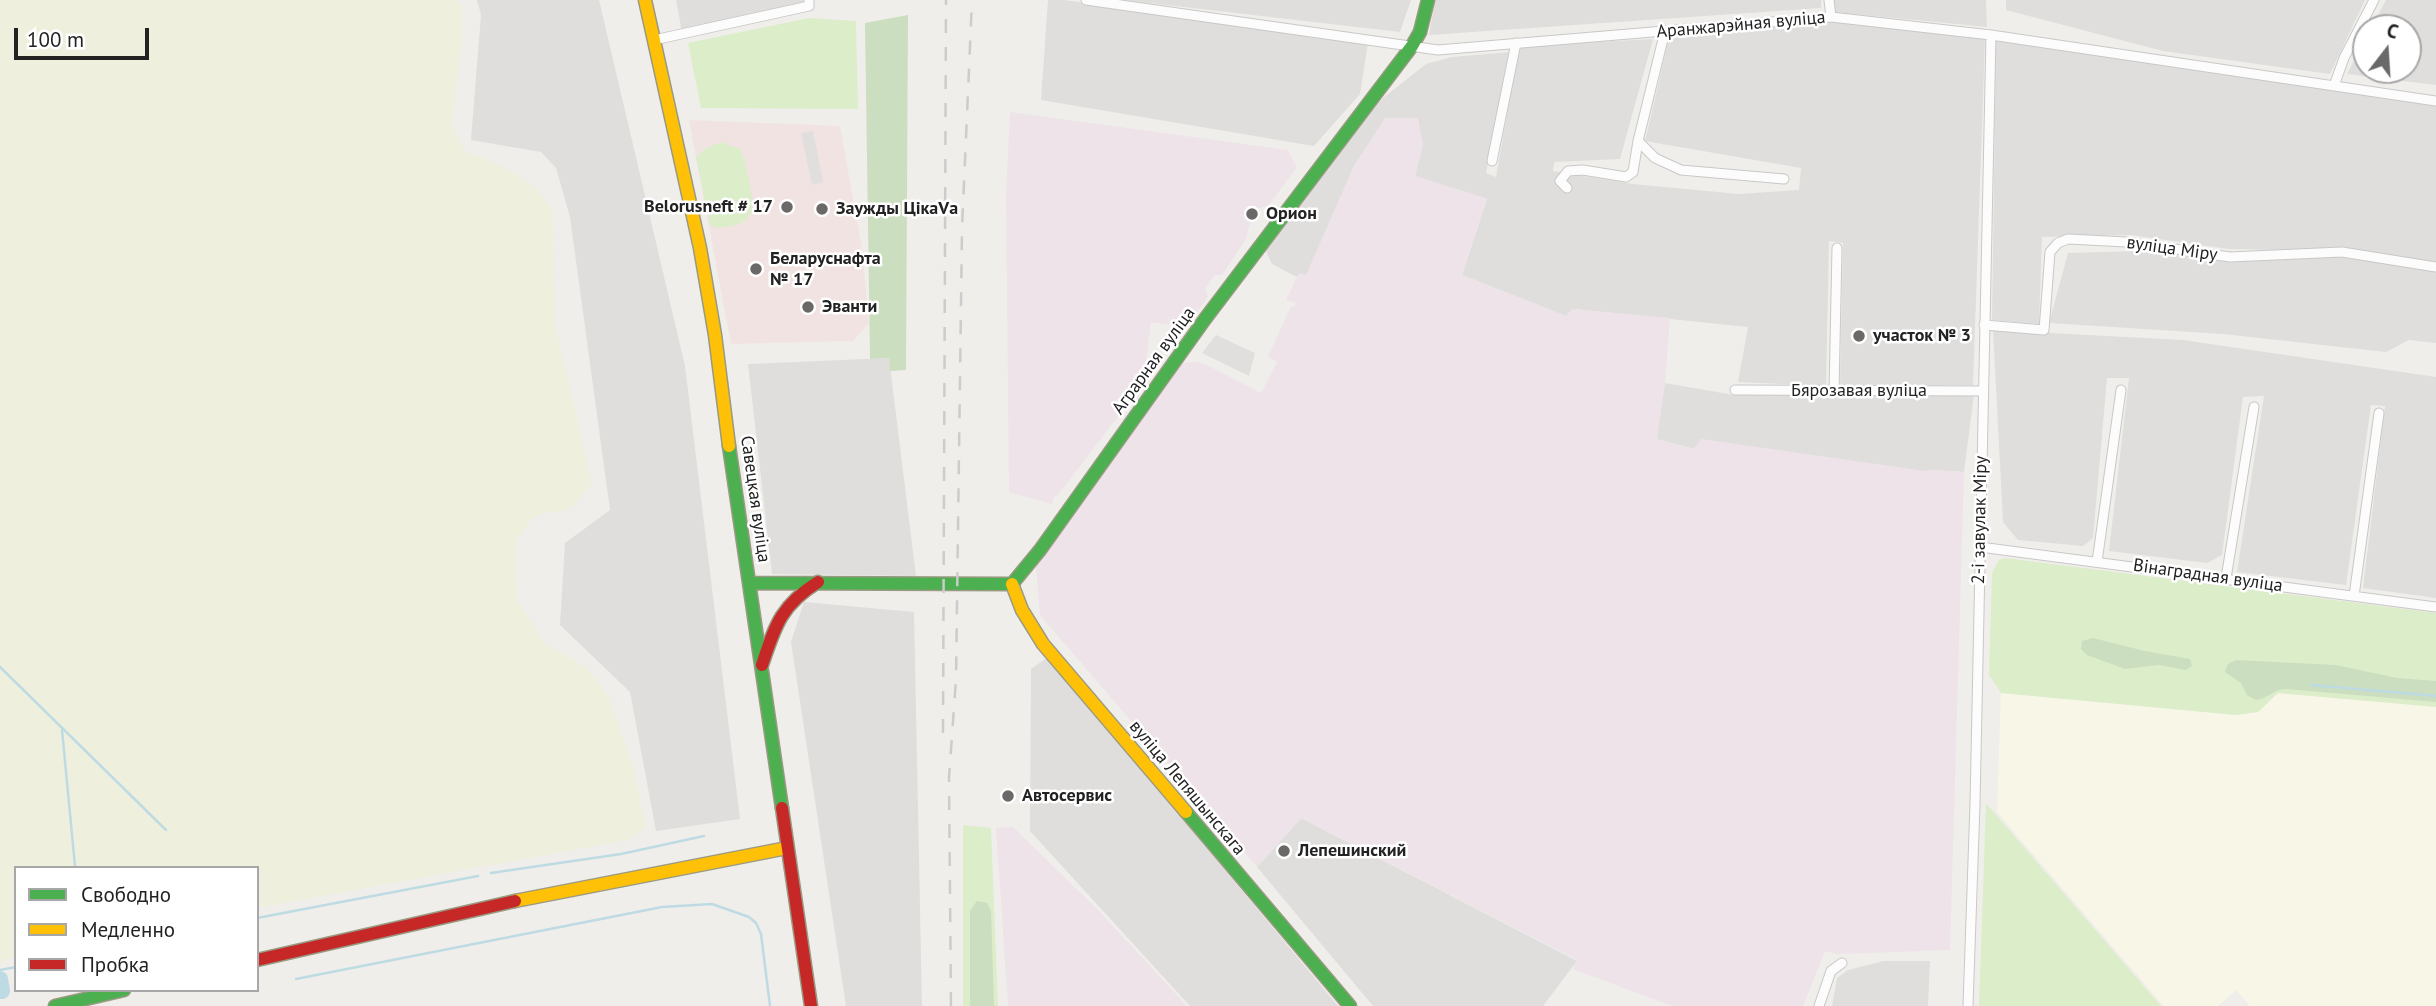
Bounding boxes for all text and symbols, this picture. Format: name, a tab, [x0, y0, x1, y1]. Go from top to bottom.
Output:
street label: Аранжарэйная вуліца	[1656, 7, 1826, 43]
scale bar	[18, 14, 152, 58]
north arrow	[2352, 14, 2422, 84]
text: С	[2384, 18, 2401, 44]
text: 100 m	[27, 26, 84, 53]
place label: Belorusneft # 17	[644, 196, 773, 218]
place label: Заужды ЦікаVа	[836, 198, 958, 220]
marker: Belorusneft # 17	[779, 199, 795, 215]
marker: Заужды ЦікаVа	[814, 201, 830, 217]
place label: Орион	[1266, 203, 1317, 225]
marker: Орион	[1244, 206, 1260, 222]
street label: вуліца Міру	[2125, 232, 2219, 266]
place label: Беларуснафта № 17	[770, 248, 881, 290]
marker: Беларуснафта № 17	[748, 261, 764, 277]
place label: Эванти	[822, 296, 877, 318]
marker: Эванти	[800, 299, 816, 315]
street label: Аграрная вуліца	[1108, 303, 1200, 419]
place label: участок № 3	[1873, 325, 1971, 347]
marker: участок № 3	[1851, 328, 1867, 344]
street label: Бярозавая вуліца	[1791, 380, 1927, 402]
street label: Савецкая вуліца	[735, 434, 775, 564]
street label: 2-і завулак Міру	[1968, 456, 1992, 584]
street label: Вінаградная вуліца	[2132, 555, 2284, 597]
street label: вуліца Лепяшынскага	[1124, 716, 1250, 860]
place label: Автосервис	[1022, 785, 1112, 807]
marker: Автосервис	[1000, 788, 1016, 804]
place label: Лепешинский	[1298, 840, 1406, 862]
marker: Лепешинский	[1276, 843, 1292, 859]
legend	[14, 866, 259, 992]
text: Свободно	[81, 881, 171, 908]
text: Медленно	[81, 916, 175, 943]
text: Пробка	[81, 951, 149, 978]

